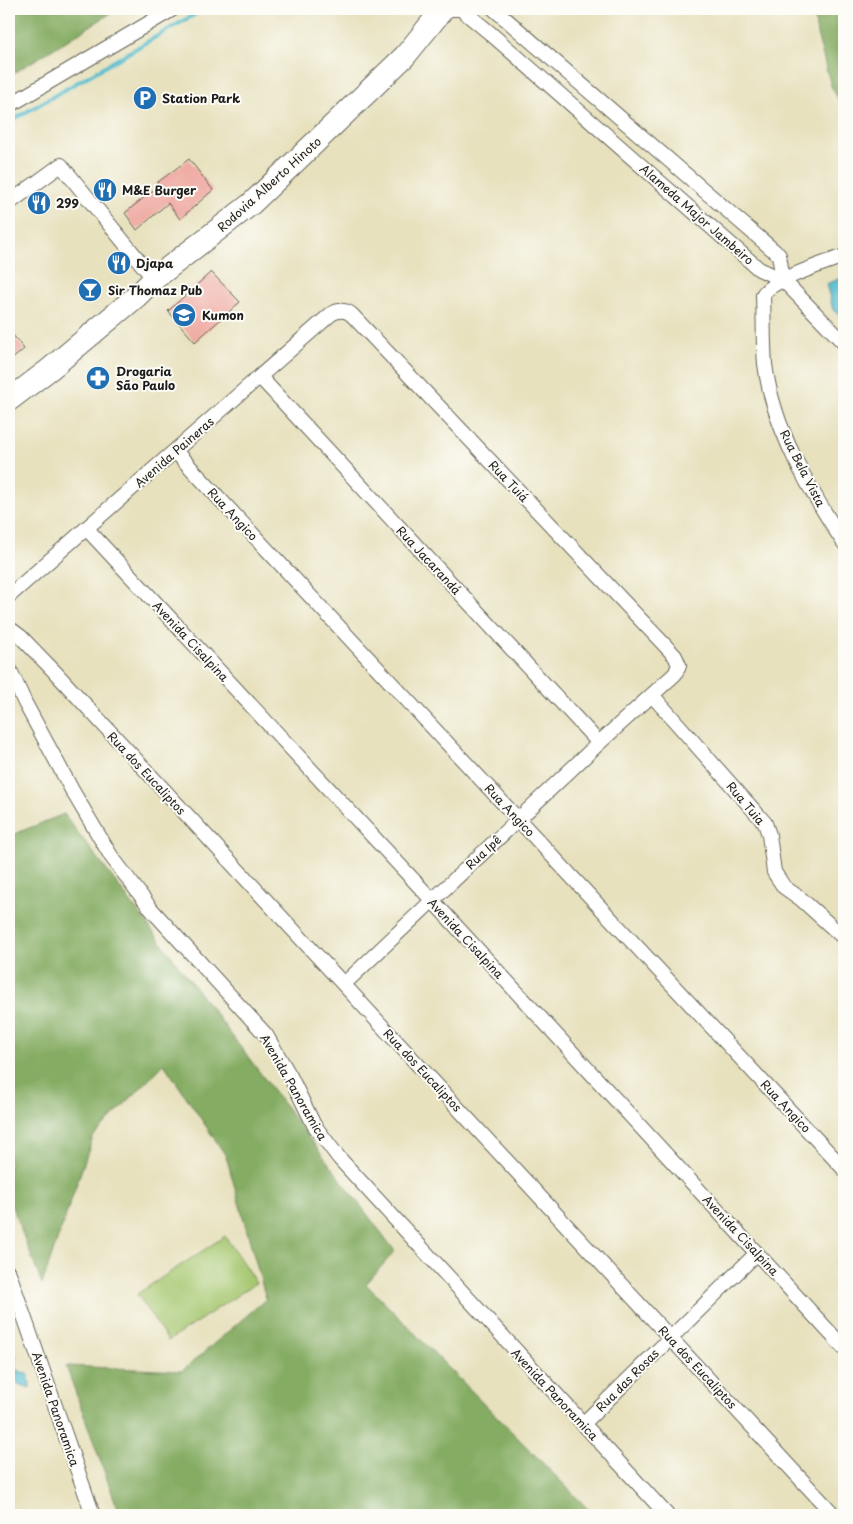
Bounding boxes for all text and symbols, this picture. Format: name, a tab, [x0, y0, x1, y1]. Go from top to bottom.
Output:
parking icon: Station Park	[132, 85, 158, 111]
place label: Station Park	[162, 89, 240, 107]
street label: Rodovia Alberto Hinoto	[213, 132, 325, 236]
street label: Alameda Major Jambeiro	[636, 159, 758, 269]
restaurant icon: M&E Burger	[92, 177, 118, 203]
place label: M&E Burger	[122, 181, 197, 199]
restaurant icon: 299	[26, 190, 52, 216]
place label: 299	[56, 194, 80, 212]
restaurant icon: Djapa	[106, 250, 132, 276]
place label: Djapa	[136, 254, 174, 272]
bar icon: Sir Thomaz Pub	[77, 277, 103, 303]
place label: Sir Thomaz Pub	[108, 281, 202, 299]
school or university icon: Kumon	[171, 302, 197, 328]
place label: Kumon	[202, 306, 244, 324]
place label: Drogaria São Paulo	[116, 362, 175, 394]
pharmacy icon: Drogaria São Paulo	[85, 365, 111, 391]
street label: Avenida Paineras	[130, 412, 218, 492]
street label: Rua Bela Vista	[776, 426, 830, 510]
street label: Rua Tuiá	[485, 456, 533, 506]
street label: Rua Angico	[204, 484, 262, 545]
street label: Rua Jacarandá	[393, 522, 466, 599]
street label: Avenida Cisalpina	[149, 597, 233, 685]
street label: Rua dos Eucaliptos	[104, 727, 191, 819]
street label: Rua Tuia	[723, 778, 770, 829]
street label: Rua Angico	[481, 780, 539, 841]
street label: Rua Ipê	[461, 831, 505, 873]
street label: Avenida Cisalpina	[424, 894, 508, 982]
street label: Rua dos Eucaliptos	[380, 1024, 467, 1116]
street label: Avenida Panoramica	[256, 1030, 332, 1144]
street label: Rua Angico	[757, 1076, 815, 1137]
street label: Avenida Cisalpina	[699, 1191, 783, 1279]
street label: Rua dos Eucaliptos	[655, 1321, 742, 1413]
street label: Avenida Panoramica	[507, 1344, 603, 1444]
street label: Rua das Rosas	[591, 1344, 663, 1416]
street label: Avenida Panoramica	[28, 1349, 84, 1469]

